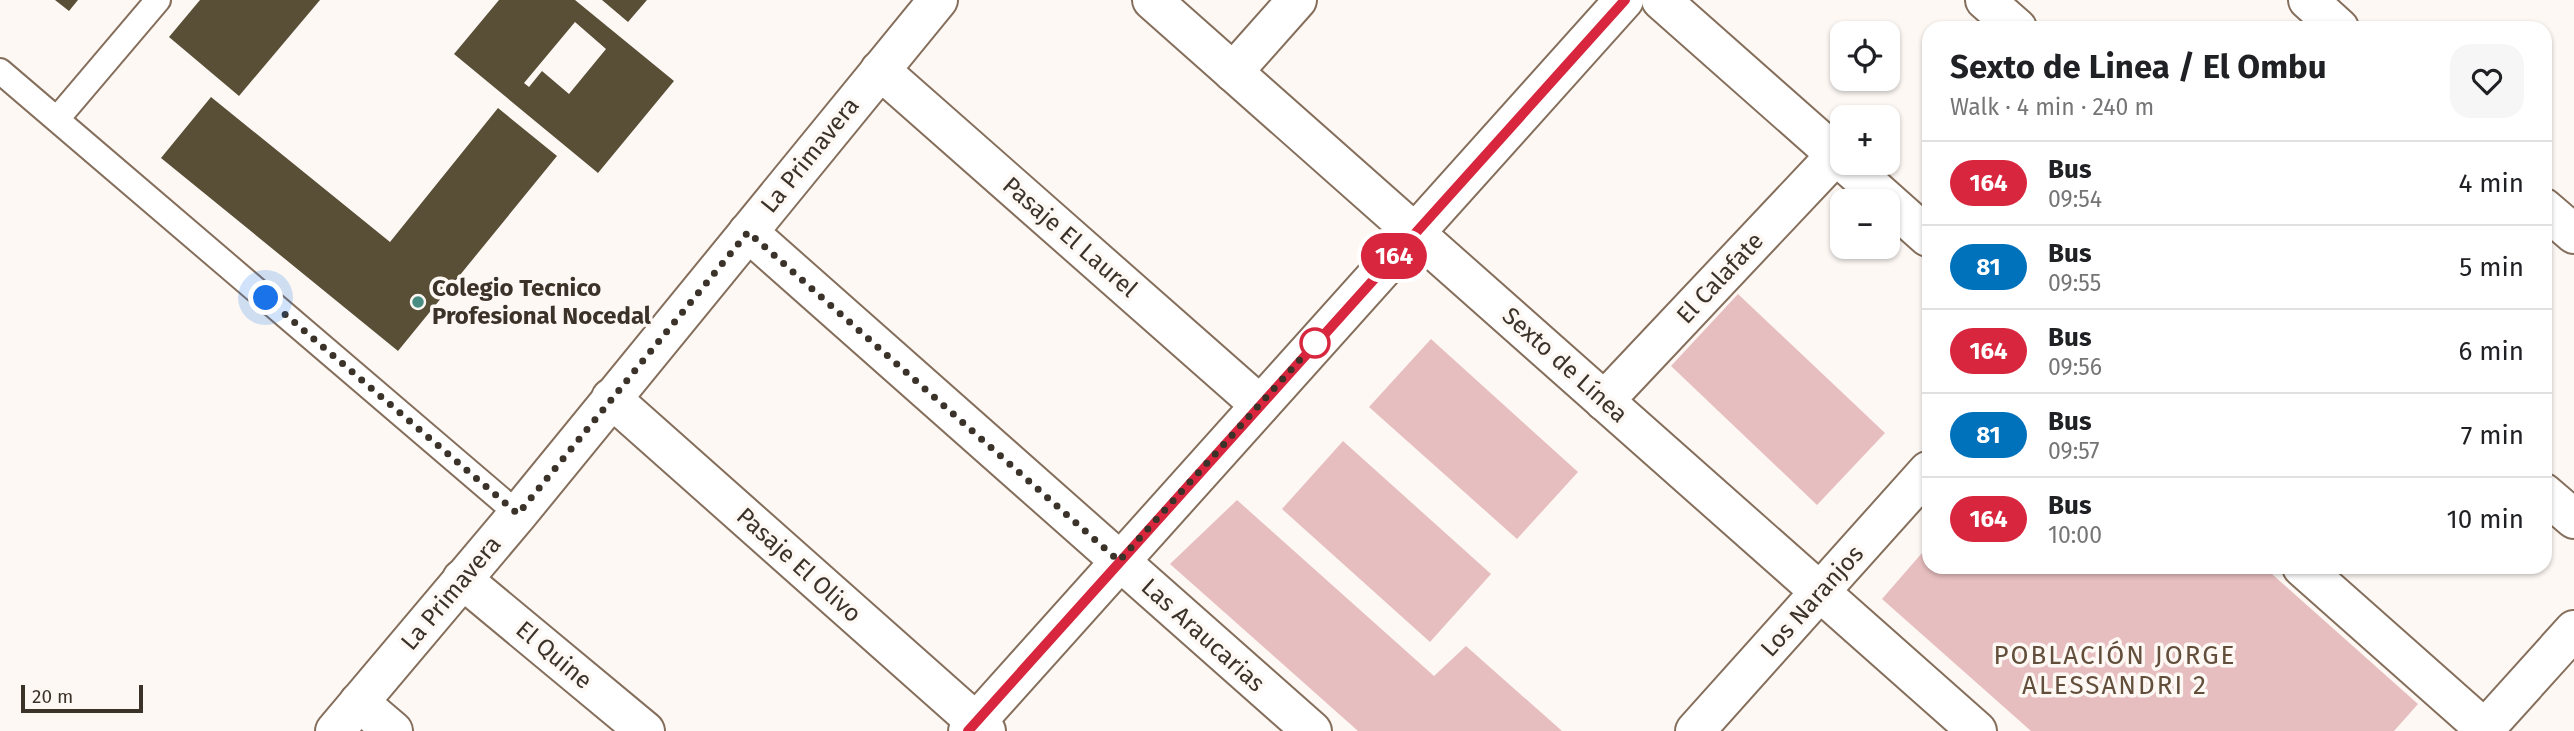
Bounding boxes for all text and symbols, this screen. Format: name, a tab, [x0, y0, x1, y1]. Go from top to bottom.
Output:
map controls	[1830, 21, 1900, 259]
button: locate	[1830, 21, 1900, 91]
button: heart	[2450, 44, 2524, 118]
text: Sexto de Linea / El Ombu	[1950, 47, 2327, 87]
street label: La Primavera	[755, 92, 865, 218]
text: Walk · 4 min · 240 m	[1950, 93, 2154, 121]
button: +	[1830, 105, 1900, 175]
text: Bus	[2048, 154, 2091, 185]
text: 4 min	[2458, 168, 2524, 199]
text: 164	[1969, 169, 2008, 197]
street label: Pasaje El Laurel	[997, 171, 1143, 303]
text: 09:54	[2048, 185, 2102, 213]
button: −	[1830, 189, 1900, 259]
street label: El Calafate	[1671, 227, 1769, 329]
line badge: 164	[1354, 233, 1434, 279]
text: Bus	[2048, 238, 2091, 269]
text: 164	[1375, 242, 1413, 270]
text: 5 min	[2459, 252, 2524, 283]
text: 81	[1976, 253, 2001, 281]
text: 09:55	[2048, 269, 2101, 297]
place label: Colegio Tecnico Profesional Nocedal	[432, 274, 652, 330]
your location	[248, 280, 283, 315]
marker: Colegio Tecnico Profesional Nocedal	[410, 294, 426, 310]
street label: Sexto de Línea	[1497, 302, 1633, 428]
text: Bus	[2048, 322, 2091, 353]
unlabelled marker	[1300, 328, 1330, 358]
text: 6 min	[2458, 336, 2524, 367]
text: 164	[1969, 337, 2008, 365]
text: 09:56	[2048, 353, 2102, 381]
text: Bus	[2048, 406, 2091, 437]
text: 7 min	[2461, 420, 2524, 451]
text: 81	[1976, 421, 2001, 449]
text: 09:57	[2048, 437, 2099, 465]
text: Bus	[2048, 490, 2091, 521]
street label: Pasaje El Olivo	[731, 502, 867, 628]
text: 10 min	[2446, 504, 2524, 535]
text: 164	[1969, 505, 2008, 533]
text: 10:00	[2048, 521, 2102, 549]
street label: La Primavera	[395, 530, 507, 656]
street label: Los Naranjos	[1755, 540, 1869, 662]
street label: Las Araucarias	[1136, 573, 1270, 697]
street label: El Quine	[510, 615, 598, 695]
district label: POBLACIÓN JORGE ALESSANDRI 2	[1993, 640, 2237, 701]
scale bar	[21, 682, 144, 714]
text: 20 m	[32, 685, 73, 708]

